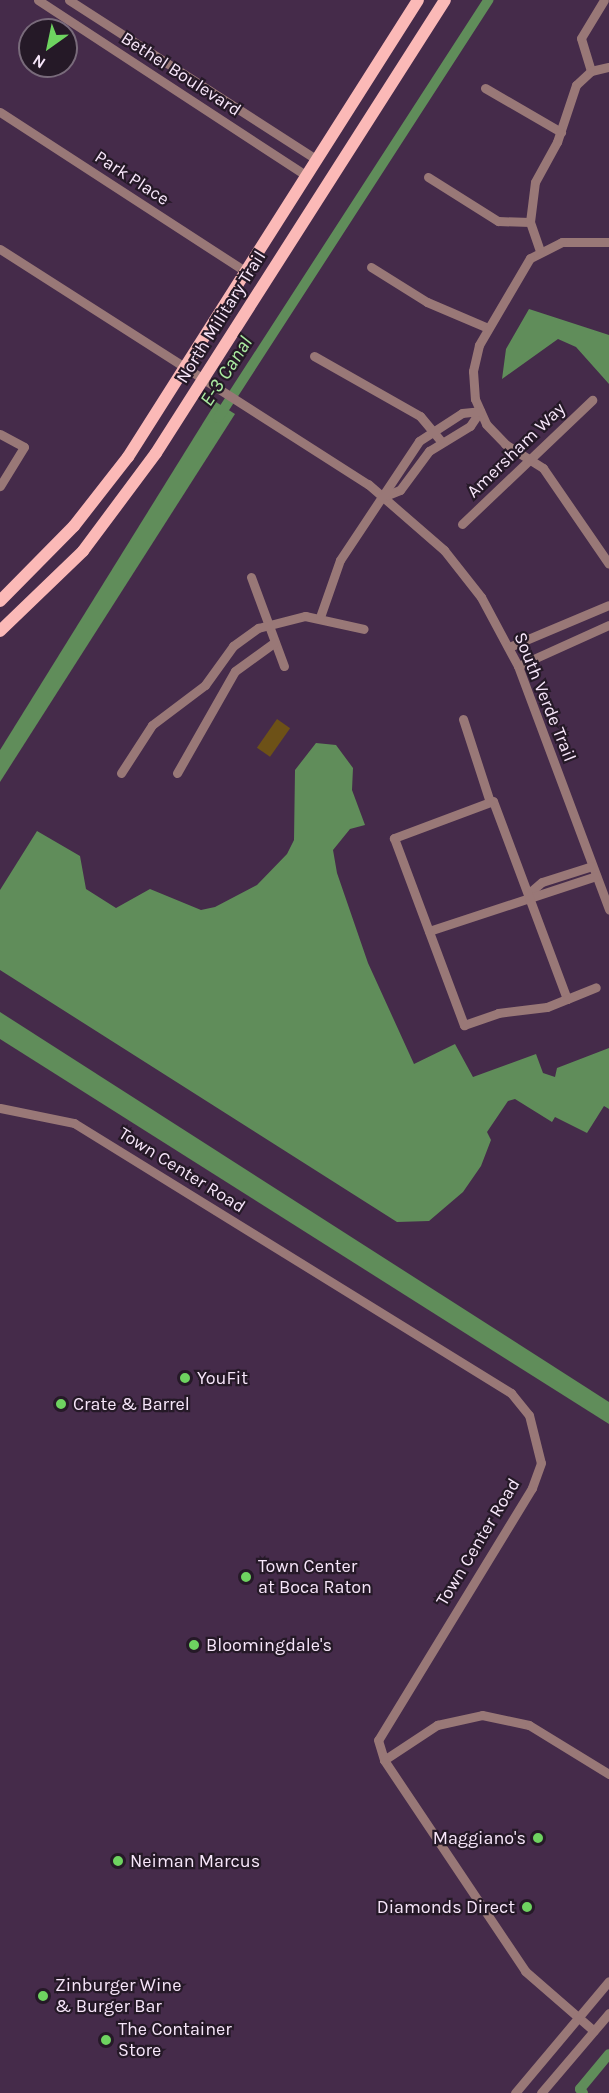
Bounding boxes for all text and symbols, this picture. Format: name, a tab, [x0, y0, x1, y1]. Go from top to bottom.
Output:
north arrow	[18, 18, 78, 78]
street label: Bethel Boulevard	[117, 27, 245, 121]
text: N	[29, 51, 49, 73]
street label: Park Place	[91, 146, 173, 210]
street label: North Military Trail	[172, 247, 270, 387]
water label: E-3 Canal	[195, 332, 257, 410]
street label: Amersham Way	[462, 398, 570, 502]
street label: South Verde Trail	[509, 629, 581, 765]
street label: Town Center Road	[115, 1122, 249, 1218]
place label: YouFit	[197, 1367, 248, 1389]
marker: YouFit	[178, 1371, 192, 1385]
place label: Crate & Barrel	[73, 1393, 190, 1415]
marker: Crate & Barrel	[54, 1397, 68, 1411]
street label: Town Center Road	[431, 1474, 525, 1610]
place label: Town Center at Boca Raton	[258, 1556, 372, 1598]
marker: Town Center at Boca Raton	[239, 1570, 253, 1584]
place label: Bloomingdale's	[206, 1634, 332, 1656]
marker: Bloomingdale's	[187, 1638, 201, 1652]
place label: Maggiano's	[433, 1827, 526, 1849]
marker: Maggiano's	[531, 1831, 545, 1845]
place label: Neiman Marcus	[130, 1850, 260, 1872]
marker: Neiman Marcus	[111, 1854, 125, 1868]
place label: Diamonds Direct	[377, 1896, 515, 1918]
marker: Diamonds Direct	[520, 1900, 534, 1914]
place label: Zinburger Wine & Burger Bar	[55, 1975, 181, 2018]
marker: Zinburger Wine & Burger Bar	[36, 1989, 50, 2003]
place label: The Container Store	[118, 2019, 232, 2062]
marker: The Container Store	[99, 2033, 113, 2047]

